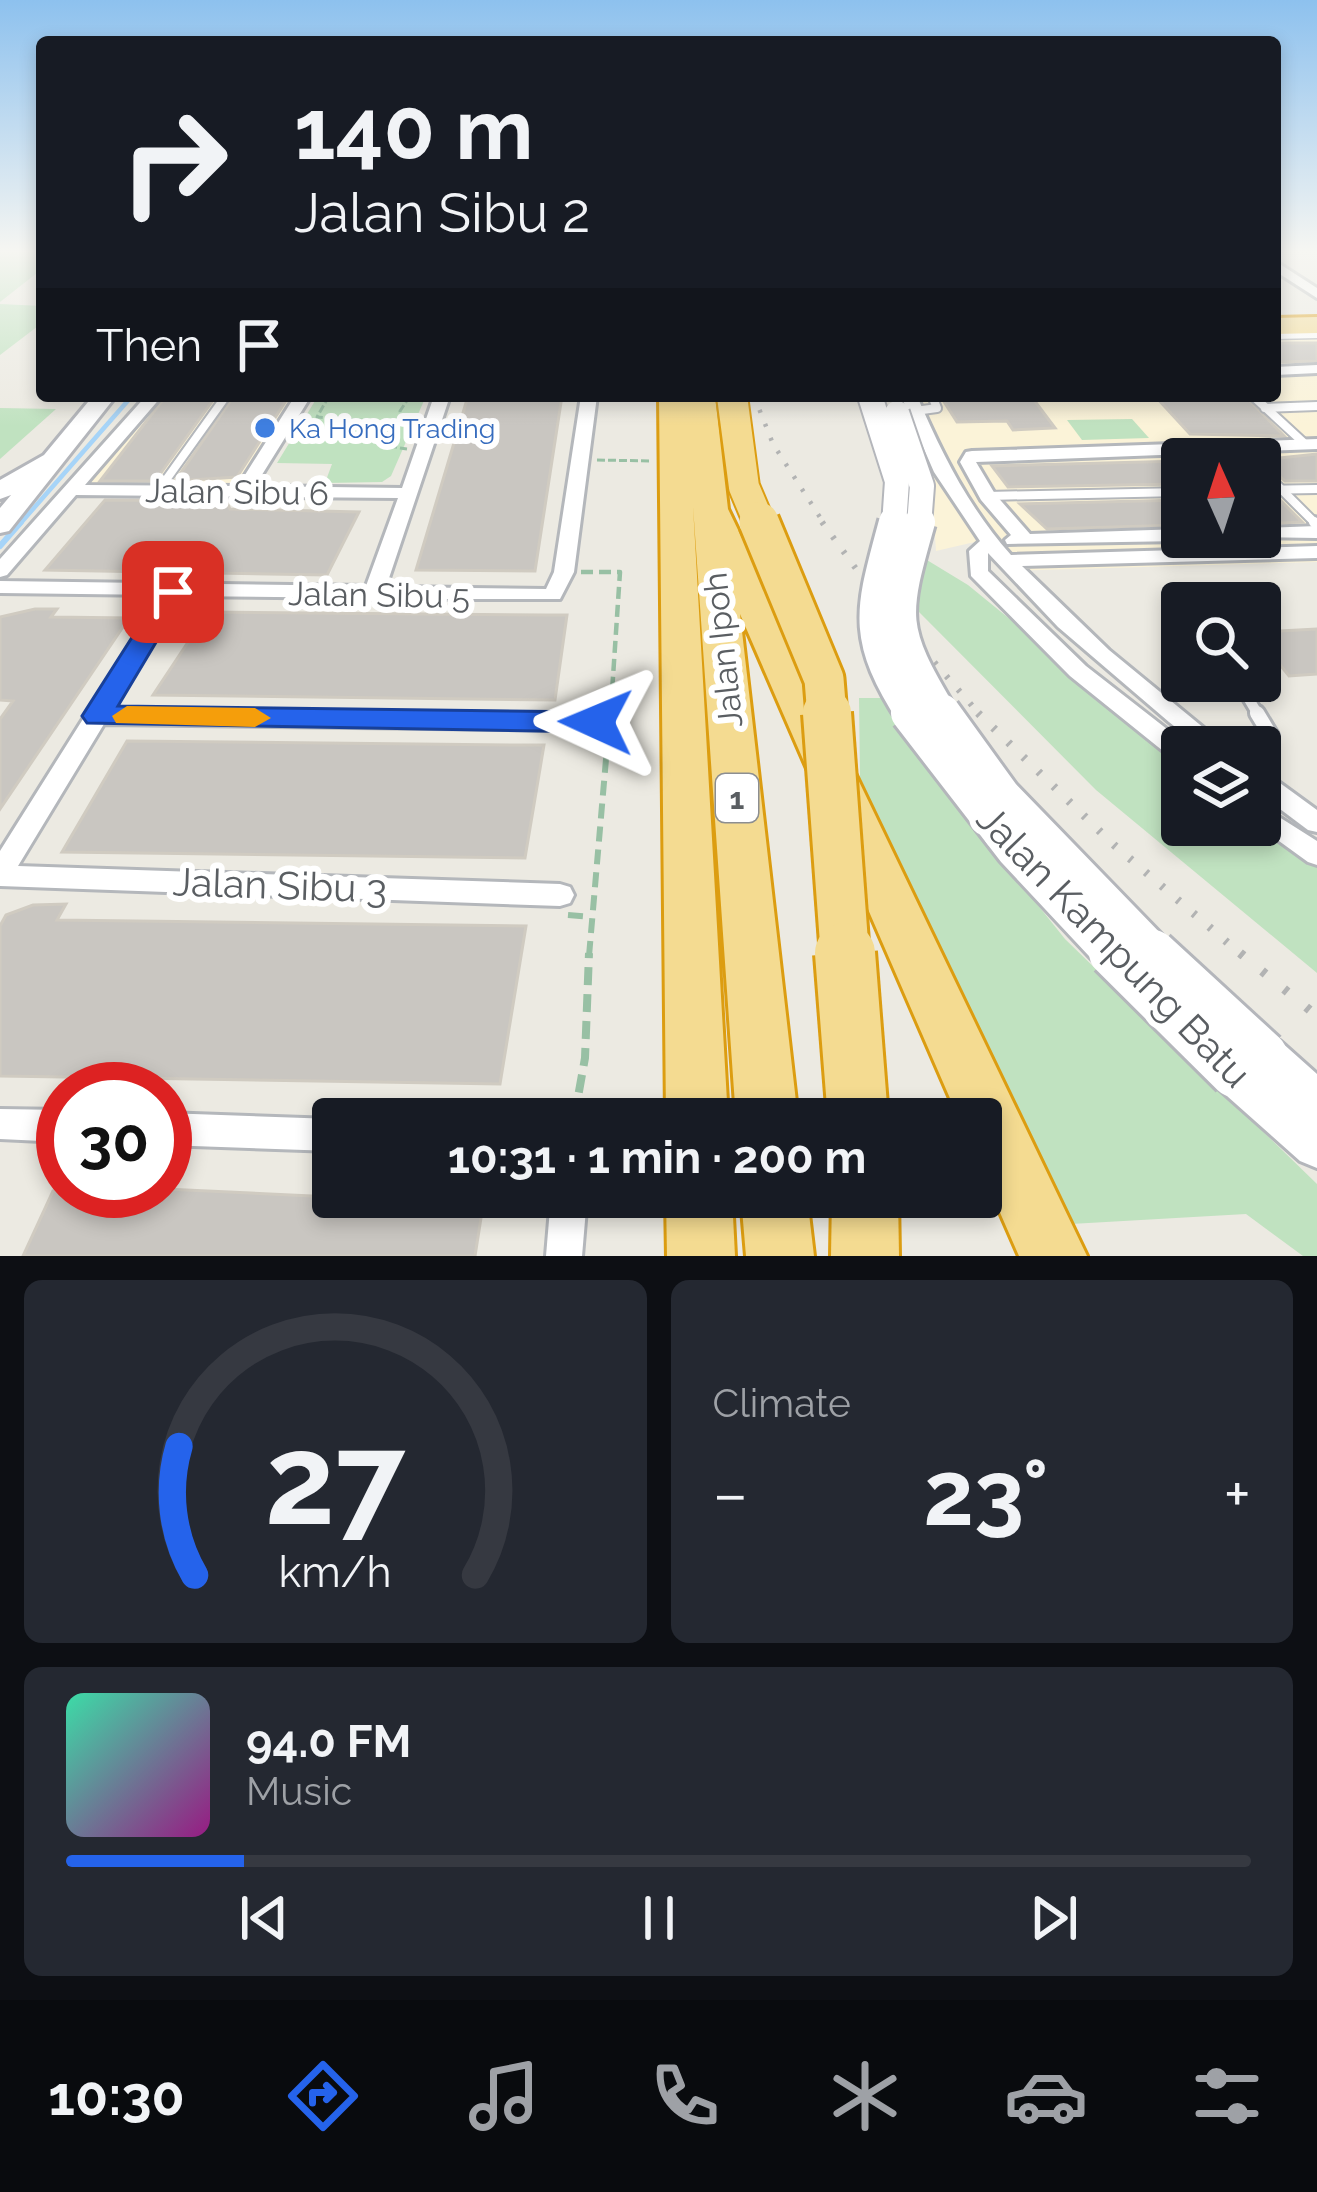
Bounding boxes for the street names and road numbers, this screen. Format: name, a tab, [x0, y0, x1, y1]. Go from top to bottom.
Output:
street label: Jalan Sibu 6	[145, 471, 329, 513]
street label: Jalan Ipoh	[695, 571, 751, 729]
street label: Jalan Sibu 5	[288, 574, 470, 616]
road number: 1	[716, 774, 758, 822]
street label: Jalan Kampung Batu	[968, 796, 1260, 1096]
street label: Jalan Sibu 3	[172, 858, 388, 912]

